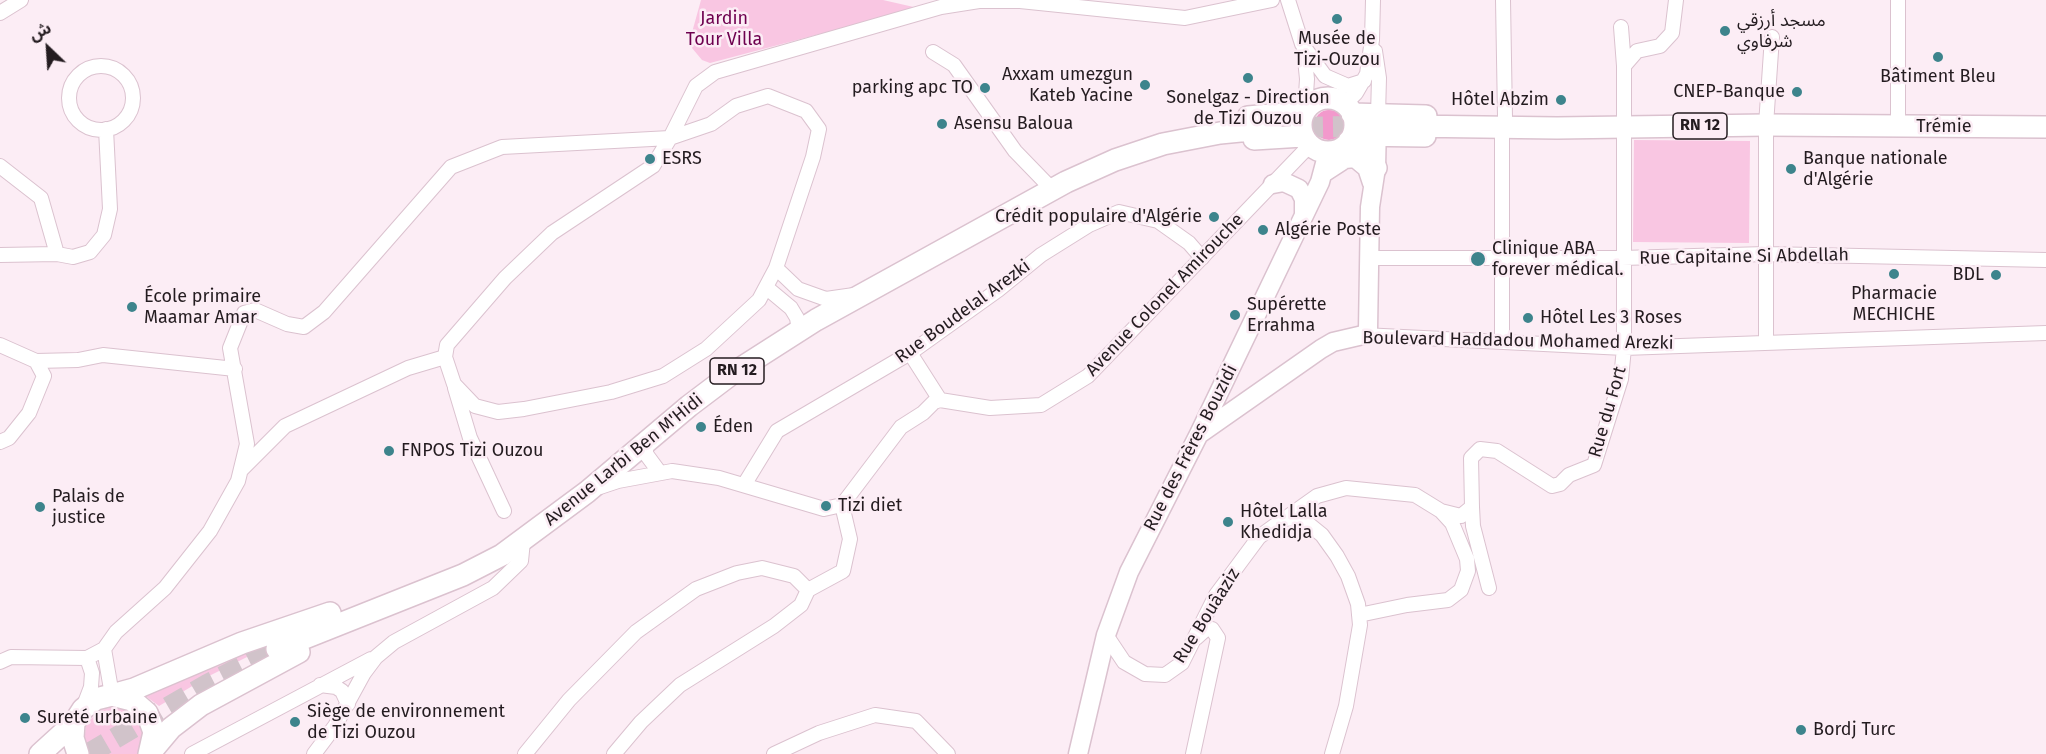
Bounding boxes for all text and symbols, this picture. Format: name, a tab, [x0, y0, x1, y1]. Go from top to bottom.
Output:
park label: Jardin Tour Villa	[686, 8, 762, 50]
place label: مسجد أرزقي شرفاوي	[1737, 10, 1826, 52]
marker: Musée de Tizi-Ouzou	[1330, 12, 1344, 26]
north arrow	[18, 18, 78, 78]
text: ش	[26, 18, 54, 44]
marker: مسجد أرزقي شرفاوي	[1718, 24, 1732, 38]
place label: Musée de Tizi-Ouzou	[1294, 28, 1380, 70]
marker: Bâtiment Bleu	[1931, 50, 1945, 64]
place label: Axxam umezgun Kateb Yacine	[1002, 64, 1133, 106]
place label: Bâtiment Bleu	[1880, 66, 1996, 88]
marker: Sonelgaz - Direction de Tizi Ouzou	[1241, 71, 1255, 85]
place label: parking apc TO	[852, 77, 973, 99]
marker: Axxam umezgun Kateb Yacine	[1138, 78, 1152, 92]
marker: parking apc TO	[978, 81, 992, 95]
place label: CNEP-Banque	[1673, 81, 1785, 103]
marker: CNEP-Banque	[1790, 85, 1804, 99]
place label: Sonelgaz - Direction de Tizi Ouzou	[1166, 87, 1330, 130]
place label: Hôtel Abzim	[1451, 89, 1549, 111]
marker: Hôtel Abzim	[1554, 93, 1568, 107]
place label: Asensu Baloua	[954, 113, 1073, 135]
road number: RN 12	[1673, 113, 1727, 139]
street label: Trémie	[1916, 116, 1972, 138]
marker: Asensu Baloua	[935, 117, 949, 131]
place label: ESRS	[662, 148, 702, 170]
place label: Banque nationale d'Algérie	[1803, 148, 1948, 190]
marker: ESRS	[643, 152, 657, 166]
marker: Banque nationale d'Algérie	[1784, 162, 1798, 176]
place label: Crédit populaire d'Algérie	[995, 206, 1202, 228]
street label: Avenue Colonel Amirouche	[1082, 209, 1248, 381]
marker: Crédit populaire d'Algérie	[1207, 210, 1221, 224]
place label: Algérie Poste	[1275, 219, 1381, 241]
marker: Algérie Poste	[1256, 223, 1270, 237]
place label: Clinique ABA forever médical.	[1492, 238, 1624, 280]
street label: Rue Capitaine Si Abdellah	[1639, 244, 1849, 270]
marker: Clinique ABA forever médical.	[1469, 250, 1487, 268]
street label: Rue Boudelal Arezki	[891, 256, 1035, 368]
place label: BDL	[1953, 264, 1984, 286]
marker: Pharmacie MECHICHE	[1887, 267, 1901, 281]
marker: BDL	[1989, 268, 2003, 282]
place label: Pharmacie MECHICHE	[1851, 283, 1937, 326]
place label: École primaire Maamar Amar	[144, 286, 261, 328]
place label: Supérette Errahma	[1247, 294, 1327, 336]
marker: École primaire Maamar Amar	[125, 300, 139, 314]
place label: Hôtel Les 3 Roses	[1540, 307, 1682, 329]
marker: Supérette Errahma	[1228, 308, 1242, 322]
marker: Hôtel Les 3 Roses	[1521, 311, 1535, 325]
street label: Boulevard Haddadou Mohamed Arezki	[1362, 327, 1674, 355]
road number: RN 12	[710, 358, 764, 384]
street label: Rue des Frères Bouzidi	[1140, 361, 1242, 535]
street label: Rue du Fort	[1585, 364, 1631, 460]
street label: Avenue Larbi Ben M'Hidi	[540, 389, 708, 531]
place label: Éden	[713, 416, 753, 438]
marker: Éden	[694, 420, 708, 434]
place label: FNPOS Tizi Ouzou	[401, 440, 543, 462]
marker: FNPOS Tizi Ouzou	[382, 444, 396, 458]
place label: Palais de justice	[52, 486, 125, 528]
place label: Tizi diet	[838, 495, 902, 517]
marker: Tizi diet	[819, 499, 833, 513]
marker: Palais de justice	[33, 500, 47, 514]
place label: Hôtel Lalla Khedidja	[1240, 501, 1327, 544]
marker: Hôtel Lalla Khedidja	[1221, 515, 1235, 529]
street label: Rue Bouâaziz	[1169, 564, 1245, 668]
place label: Siège de environnement de Tizi Ouzou	[307, 701, 505, 744]
place label: Sureté urbaine	[37, 707, 157, 729]
marker: Sureté urbaine	[18, 711, 32, 725]
marker: Siège de environnement de Tizi Ouzou	[288, 715, 302, 729]
place label: Bordj Turc	[1813, 719, 1896, 741]
marker: Bordj Turc	[1794, 723, 1808, 737]

